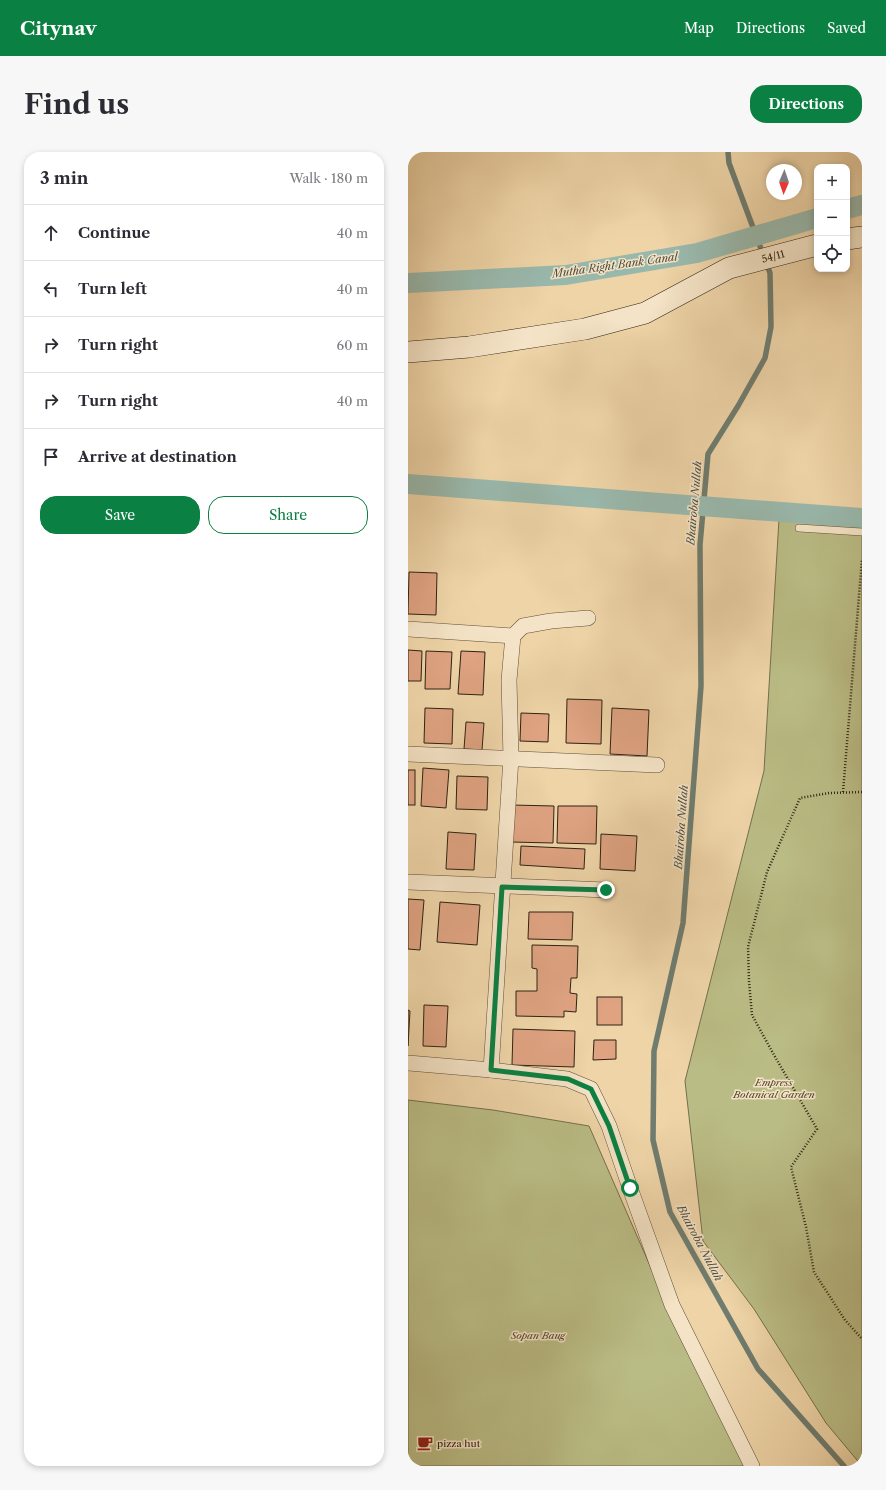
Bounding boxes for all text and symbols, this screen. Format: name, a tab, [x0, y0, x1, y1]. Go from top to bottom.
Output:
text: Citynav	[20, 17, 97, 40]
text: Map	[684, 19, 714, 37]
text: Directions	[736, 19, 805, 37]
text: Saved	[827, 19, 866, 37]
button: Directions	[750, 85, 862, 123]
text: Find us	[24, 87, 129, 121]
north arrow	[766, 164, 802, 200]
map controls	[814, 164, 850, 272]
button: +	[814, 164, 850, 200]
text: 3 min	[40, 168, 89, 188]
text: Walk · 180 m	[289, 170, 368, 186]
button: −	[814, 200, 850, 236]
icon: ahead	[40, 222, 62, 244]
text: Continue	[78, 223, 150, 242]
text: 40 m	[337, 225, 368, 241]
button: locate	[814, 236, 850, 272]
street label: 54/11	[760, 247, 787, 266]
water label: Mutha Right Bank Canal	[549, 249, 680, 281]
icon: left	[40, 278, 62, 300]
text: Turn left	[78, 279, 147, 298]
text: 40 m	[337, 281, 368, 297]
icon: right	[40, 334, 62, 356]
text: Turn right	[78, 335, 158, 354]
text: 60 m	[337, 337, 368, 353]
icon: right	[40, 390, 62, 412]
text: Turn right	[78, 391, 158, 410]
text: 40 m	[337, 393, 368, 409]
icon: arrive	[40, 446, 62, 468]
text: Arrive at destination	[78, 447, 237, 466]
water label: Bhairoba Nullah	[683, 460, 705, 547]
button: Save	[40, 496, 200, 534]
button: Share	[208, 496, 368, 534]
water label: Bhairoba Nullah	[671, 784, 691, 871]
route end	[597, 881, 615, 899]
park label: Empress Botanical Garden	[732, 1076, 815, 1101]
route start	[621, 1179, 639, 1197]
water label: Bhairoba Nullah	[674, 1202, 726, 1284]
park label: Sopan Baug	[510, 1329, 566, 1342]
cafe icon: pizza hut	[416, 1434, 434, 1452]
place label: pizza hut	[437, 1437, 481, 1450]

